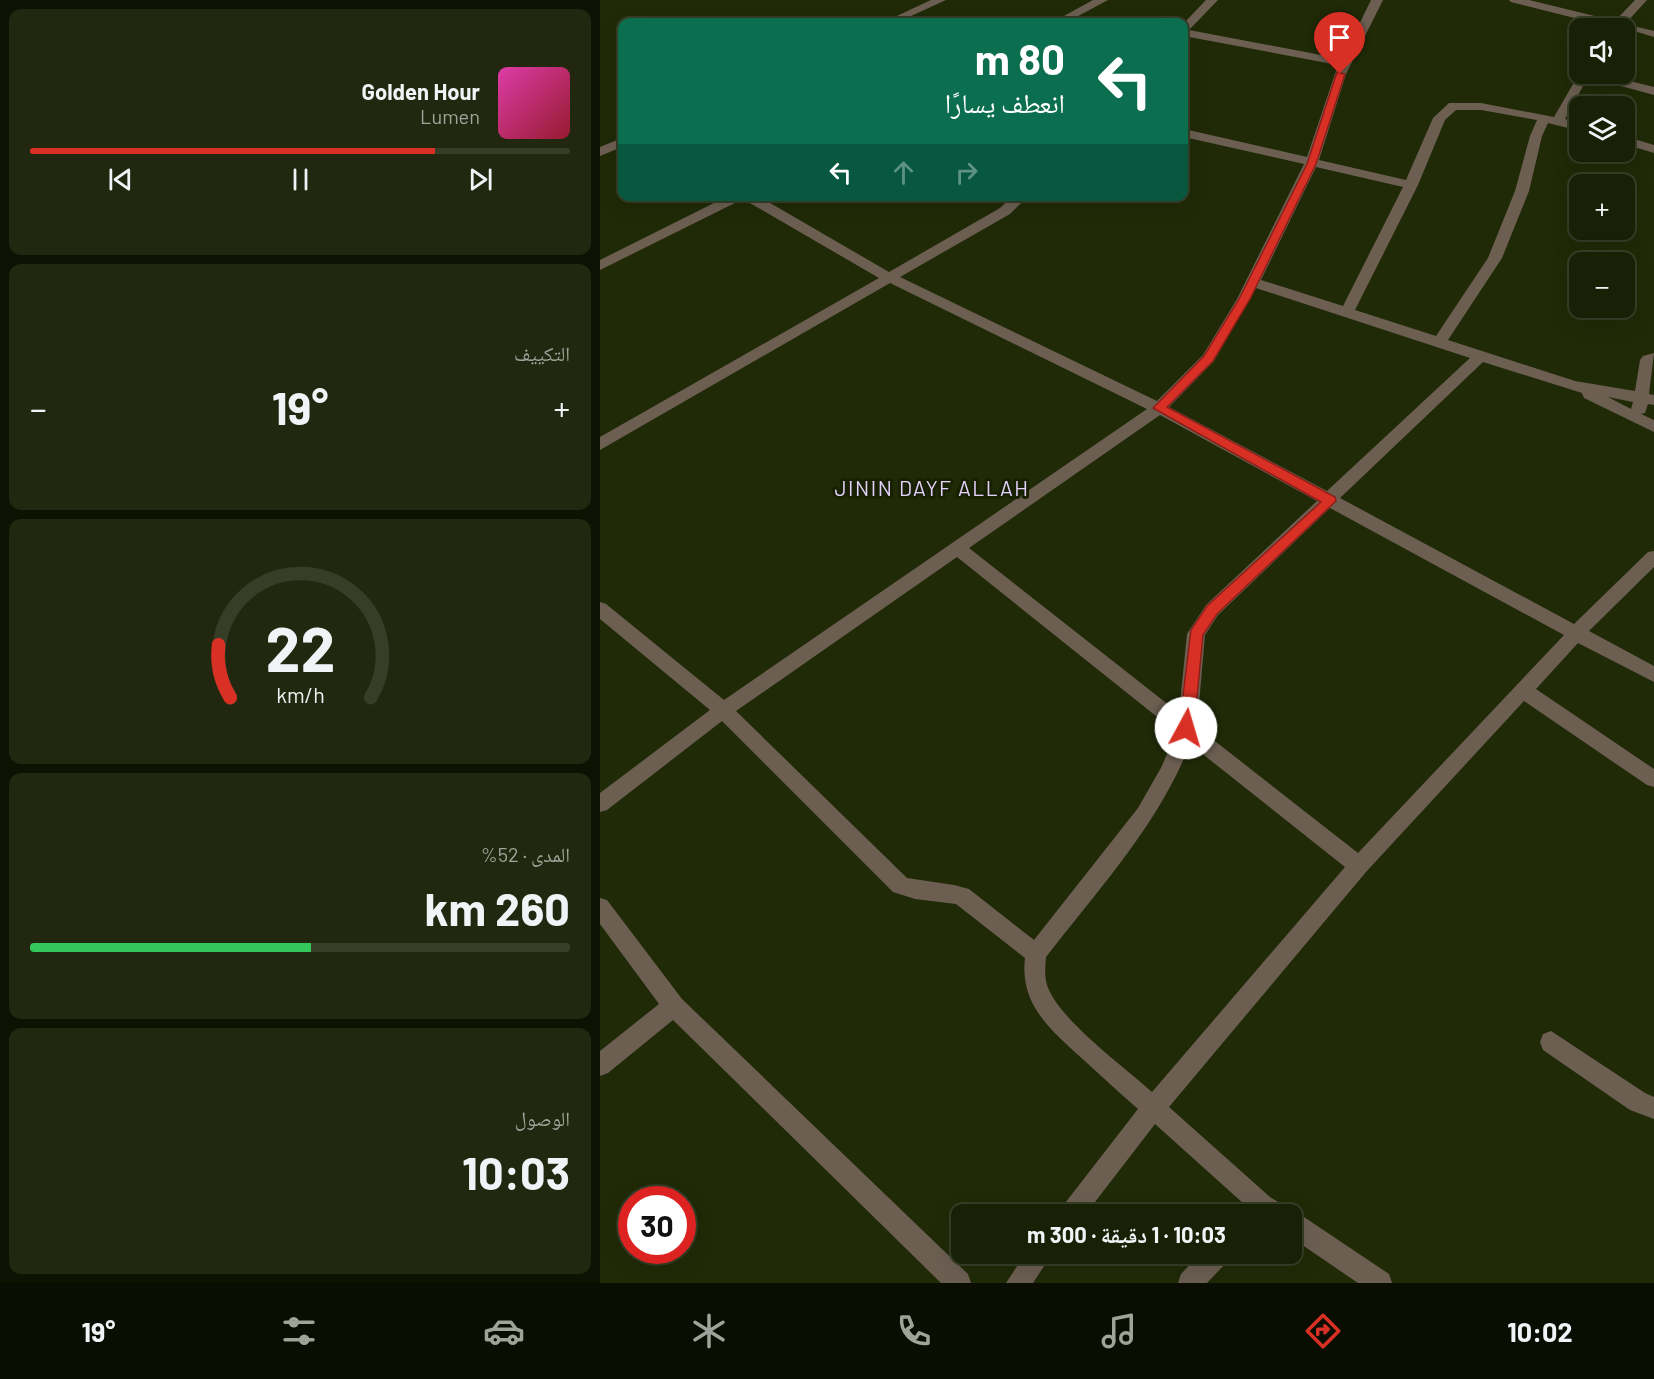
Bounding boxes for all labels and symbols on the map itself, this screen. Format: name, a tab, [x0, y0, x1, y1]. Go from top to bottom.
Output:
pin	[1314, 12, 1365, 74]
district label: JININ DAYF ALLAH	[834, 475, 1030, 500]
position arrow	[1154, 696, 1218, 760]
speed limit sign: 30	[618, 1186, 696, 1264]

